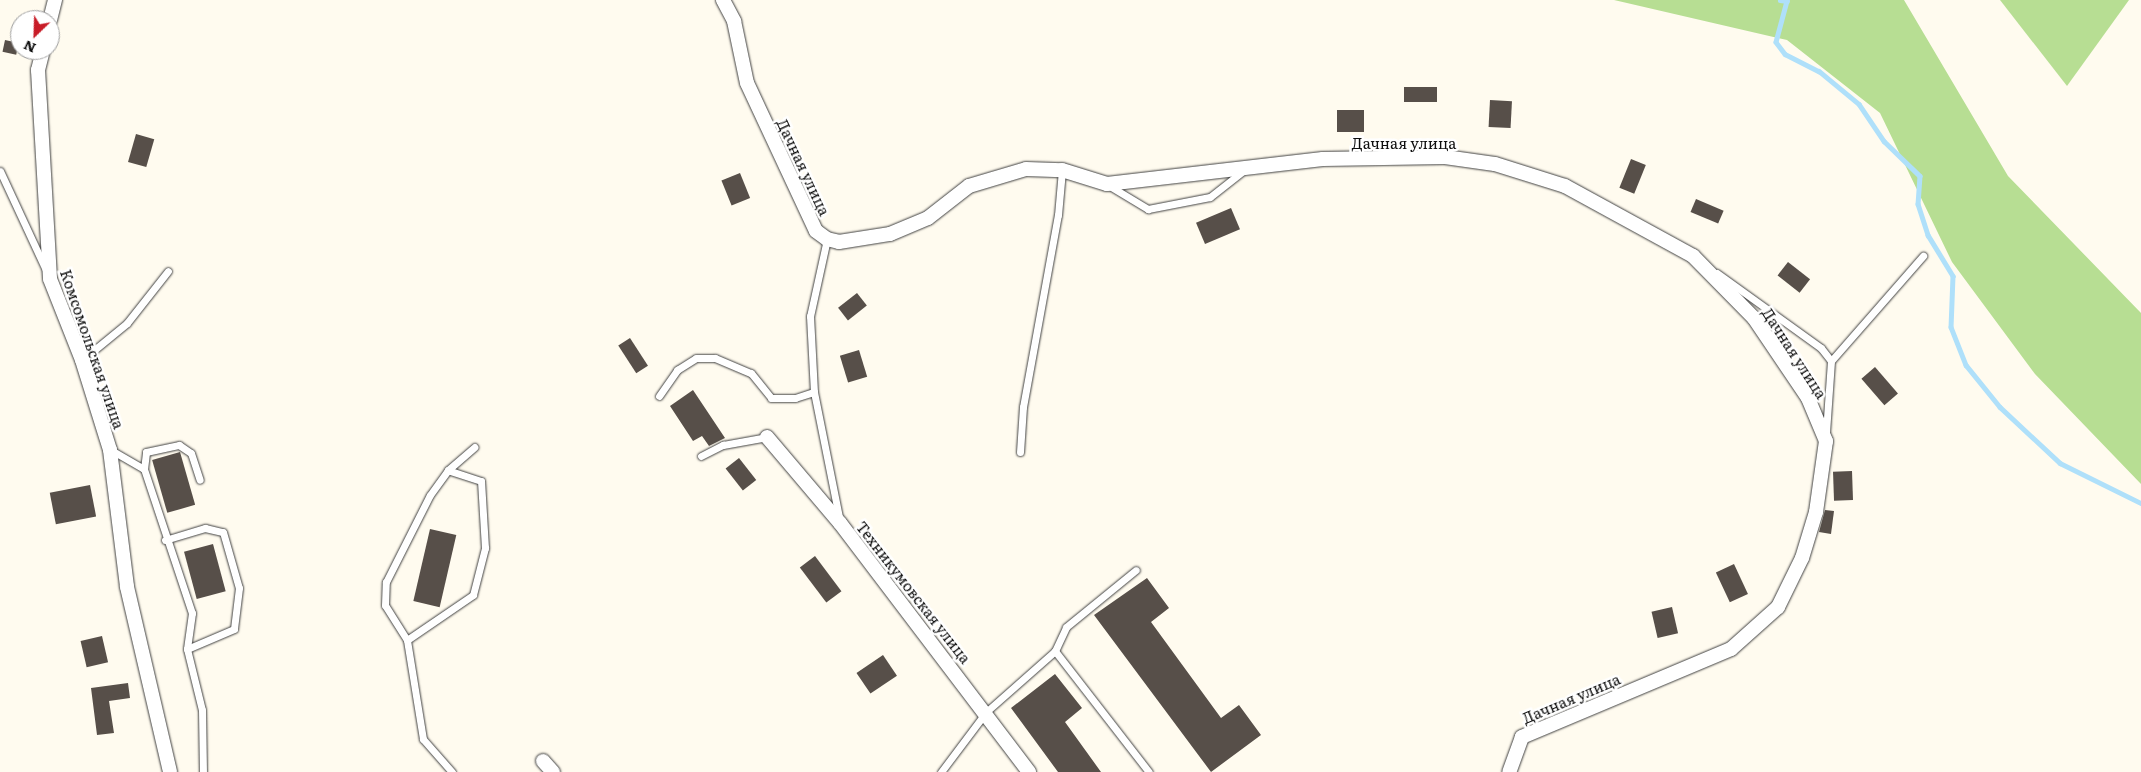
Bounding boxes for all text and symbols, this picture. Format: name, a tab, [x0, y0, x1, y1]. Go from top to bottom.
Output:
north arrow	[10, 10, 60, 60]
text: N	[20, 36, 39, 59]
street label: Дачная улица	[774, 116, 834, 218]
street label: Дачная улица	[1352, 134, 1456, 152]
street label: Комсомольская улица	[57, 267, 129, 431]
street label: Дачная улица	[1759, 304, 1831, 402]
street label: Техникумовская улица	[853, 517, 975, 667]
street label: Дачная улица	[1519, 669, 1623, 727]

